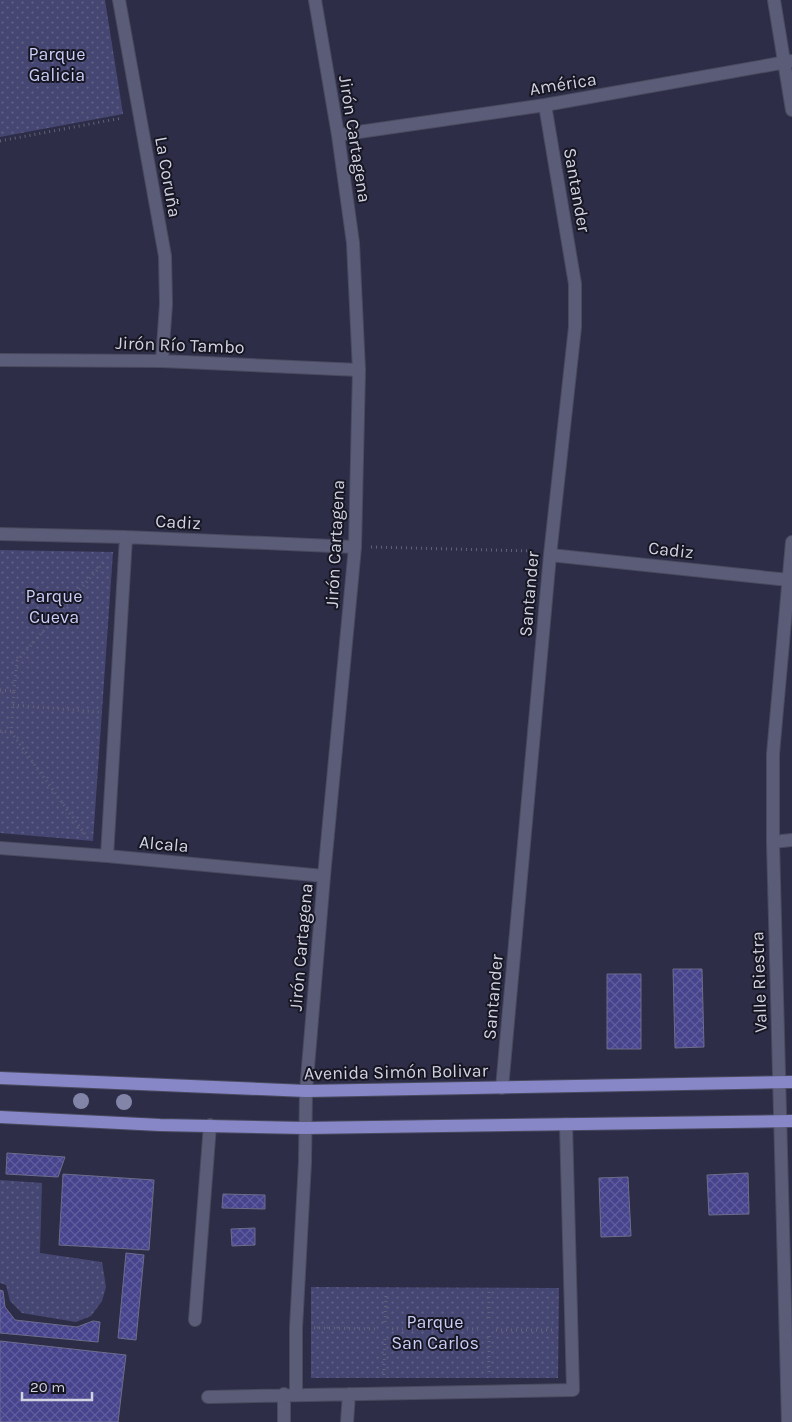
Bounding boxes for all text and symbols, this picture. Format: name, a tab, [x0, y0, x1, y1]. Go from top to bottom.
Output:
park label: Parque Galicia	[28, 43, 86, 86]
street label: América	[528, 68, 598, 100]
street label: Jirón Cartagena	[334, 74, 376, 204]
street label: La Coruña	[150, 135, 186, 219]
street label: Santander	[559, 146, 595, 235]
street label: Jirón Río Tambo	[115, 332, 245, 358]
street label: Jirón Cartagena	[321, 479, 349, 609]
street label: Cadiz	[155, 510, 201, 534]
street label: Cadiz	[647, 537, 695, 563]
street label: Santander	[514, 550, 544, 638]
park label: Parque Cueva	[25, 585, 83, 628]
street label: Alcala	[138, 831, 190, 857]
street label: Jirón Cartagena	[284, 882, 318, 1012]
street label: Valle Riestra	[746, 931, 772, 1033]
street label: Santander	[478, 953, 508, 1041]
street label: Avenida Simón Bolivar	[304, 1059, 489, 1085]
park label: Parque San Carlos	[391, 1311, 479, 1354]
scale bar	[22, 1370, 92, 1402]
text: 20 m	[30, 1378, 65, 1396]

